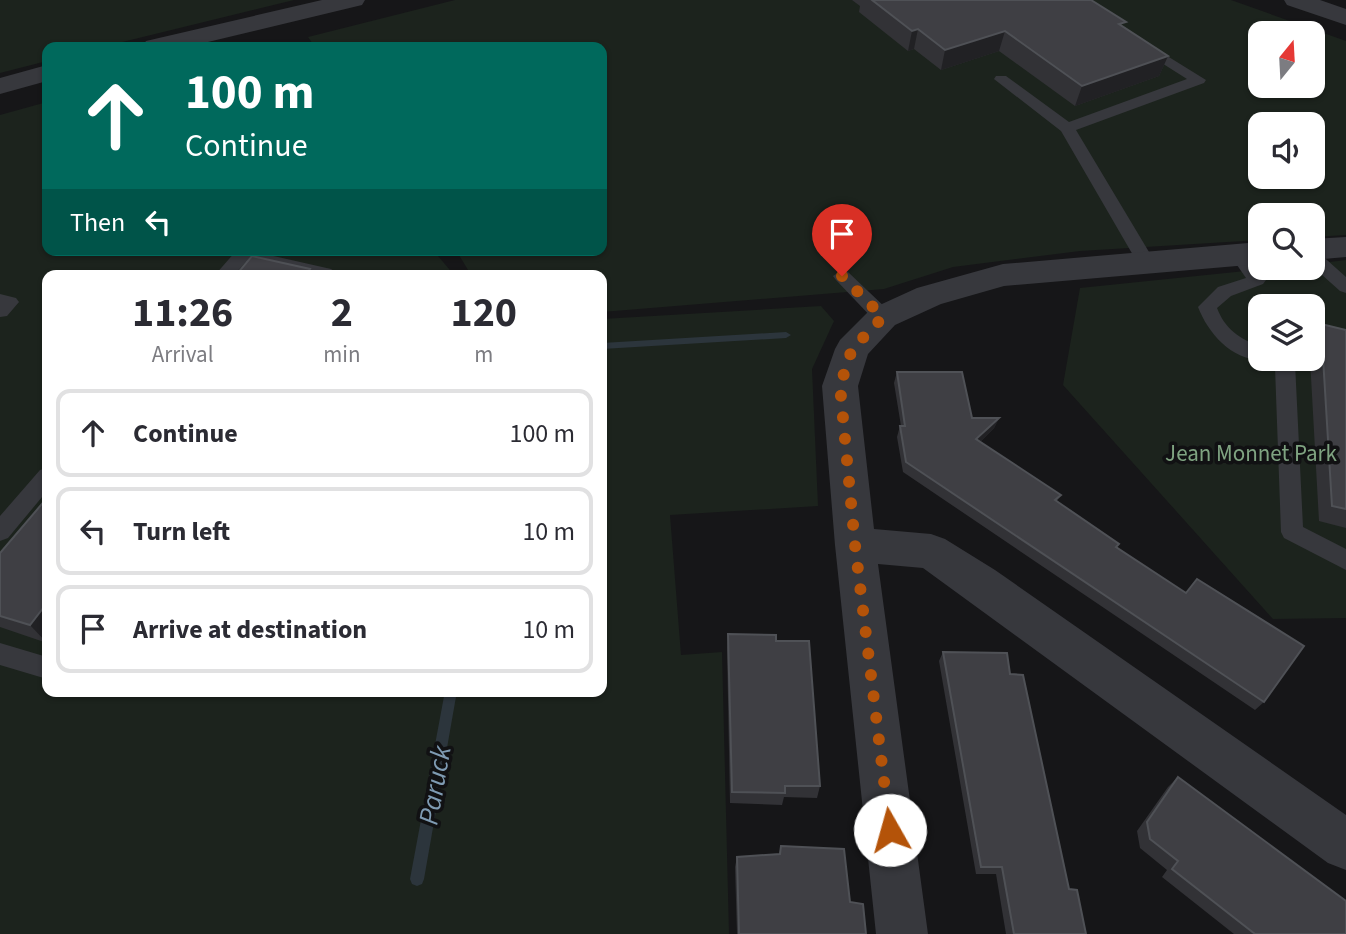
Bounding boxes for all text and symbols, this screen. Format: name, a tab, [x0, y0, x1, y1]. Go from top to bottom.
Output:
north arrow	[1248, 21, 1325, 98]
map controls	[1248, 21, 1325, 371]
text: 100 m	[185, 58, 314, 128]
icon: ahead	[70, 70, 161, 161]
button: sound	[1248, 112, 1325, 189]
text: Continue	[185, 123, 308, 169]
icon: left	[139, 203, 177, 241]
button: search	[1248, 203, 1325, 280]
text: Then	[70, 204, 125, 241]
pin	[812, 204, 872, 276]
icon: arrive	[823, 215, 861, 253]
text: 11:26	[132, 283, 233, 343]
text: 2	[331, 283, 353, 343]
text: 120	[450, 283, 517, 343]
button: layers	[1248, 294, 1325, 371]
text: Arrival	[152, 338, 214, 371]
text: min	[323, 338, 361, 371]
text: m	[474, 338, 493, 371]
icon: ahead	[74, 414, 112, 452]
text: Continue	[133, 415, 238, 452]
text: 100 m	[509, 415, 575, 452]
park label: Jean Monnet Park	[1165, 437, 1338, 470]
icon: left	[74, 512, 112, 550]
text: Turn left	[133, 513, 230, 550]
text: 10 m	[522, 513, 575, 550]
icon: arrive	[74, 610, 112, 648]
text: Arrive at destination	[133, 611, 367, 648]
text: 10 m	[522, 611, 575, 648]
water label: Paruck	[408, 742, 462, 828]
position arrow	[853, 793, 927, 867]

